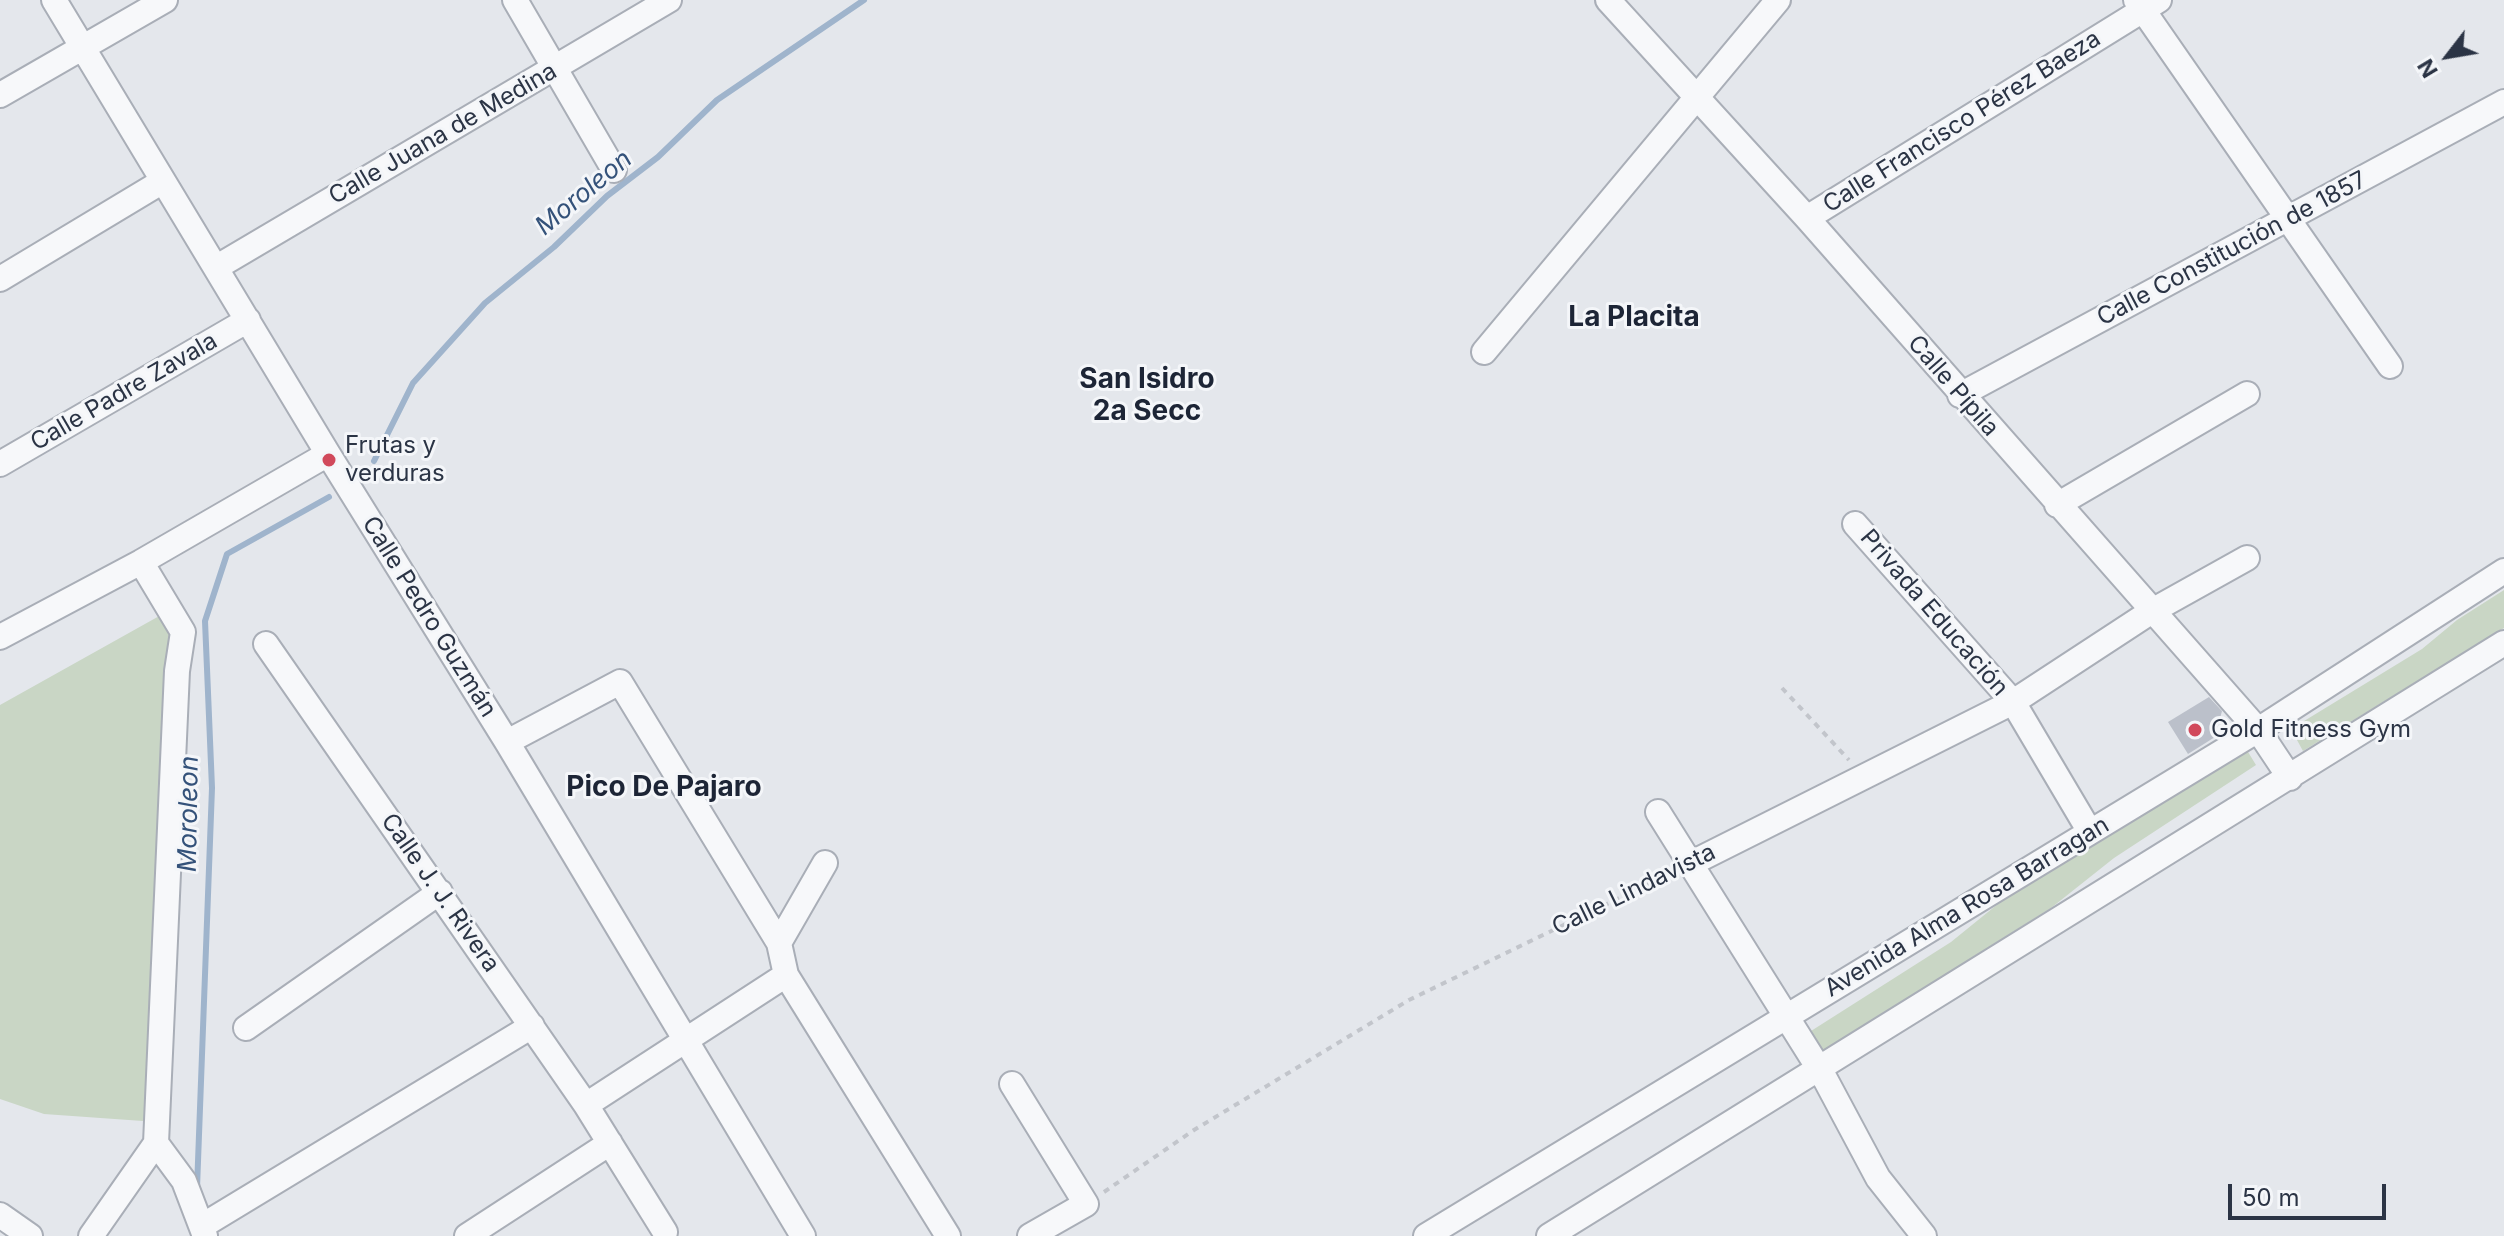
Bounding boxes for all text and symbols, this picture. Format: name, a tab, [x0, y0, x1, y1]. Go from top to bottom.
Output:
north arrow	[2408, 16, 2488, 96]
street label: Calle Francisco Pérez Baeza	[1818, 25, 2106, 219]
text: N	[2412, 54, 2443, 82]
street label: Calle Juana de Medina	[324, 57, 562, 211]
water label: Moroleon	[529, 144, 639, 242]
street label: Calle Constitución de 1857	[2092, 166, 2372, 332]
district label: La Placita	[1568, 301, 1700, 335]
street label: Calle Padre Zavala	[26, 327, 222, 457]
street label: Calle Pípila	[1901, 330, 2005, 442]
district label: San Isidro 2a Secc	[1079, 363, 1215, 429]
place label: Frutas y verduras	[345, 432, 445, 488]
marker: Frutas y verduras	[320, 451, 338, 469]
street label: Calle Pedro Guzmán	[356, 511, 502, 723]
street label: Privada Educación	[1854, 524, 2014, 702]
place label: Gold Fitness Gym	[2211, 716, 2411, 744]
marker: Gold Fitness Gym	[2186, 721, 2204, 739]
water label: Moroleon	[172, 756, 206, 872]
district label: Pico De Pajaro	[566, 771, 762, 805]
street label: Calle J. J. Rivera	[374, 808, 506, 978]
street label: Avenida Alma Rosa Barragan	[1820, 811, 2114, 1003]
street label: Calle Lindavista	[1548, 838, 1720, 942]
scale bar	[2232, 1168, 2390, 1218]
text: 50 m	[2242, 1183, 2300, 1212]

